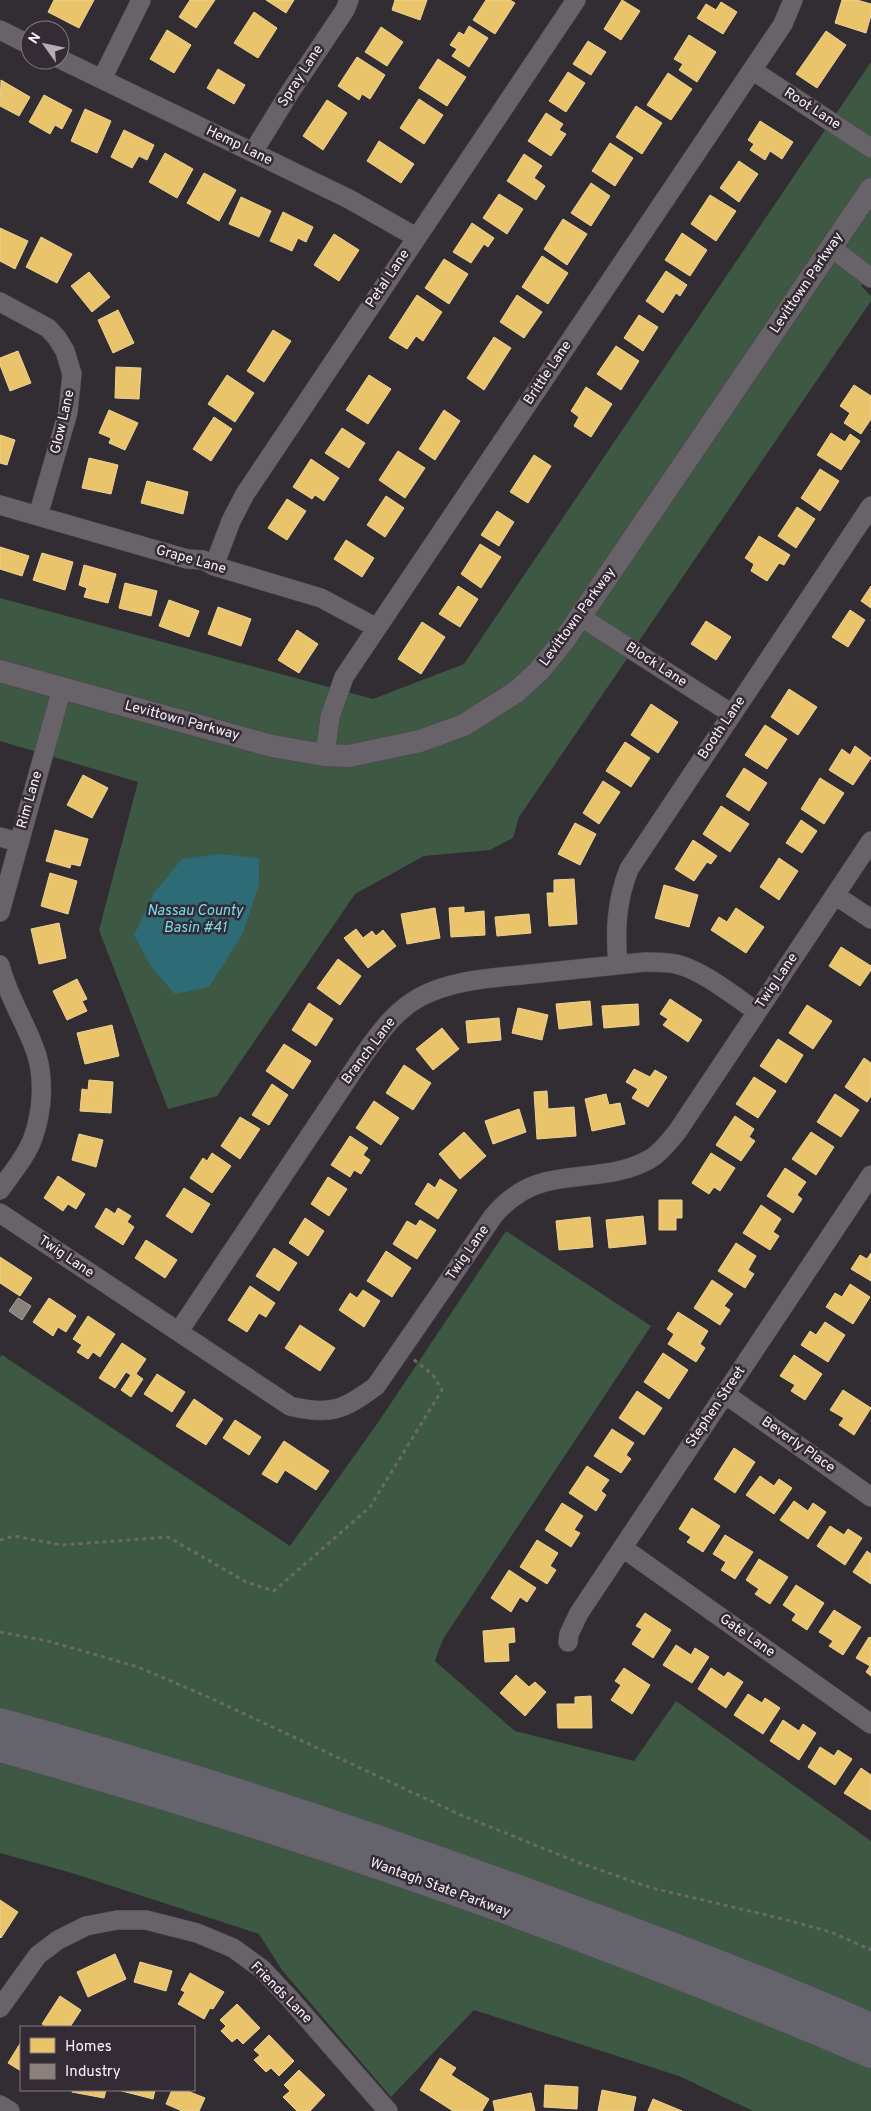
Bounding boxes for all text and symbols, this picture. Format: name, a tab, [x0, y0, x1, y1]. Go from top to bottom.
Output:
north arrow	[20, 20, 70, 70]
text: N	[25, 30, 45, 48]
street label: Spray Lane	[275, 42, 327, 110]
street label: Root Lane	[780, 84, 844, 134]
street label: Hemp Lane	[203, 123, 275, 169]
street label: Levittown Parkway	[767, 229, 847, 337]
street label: Petal Lane	[362, 247, 414, 311]
street label: Brittle Lane	[520, 338, 576, 408]
street label: Glow Lane	[47, 388, 79, 456]
street label: Grape Lane	[154, 542, 228, 578]
street label: Levittown Parkway	[536, 564, 620, 670]
street label: Block Lane	[622, 639, 690, 691]
street label: Booth Lane	[695, 693, 749, 763]
street label: Levittown Parkway	[123, 697, 241, 745]
street label: Rim Lane	[14, 769, 46, 831]
water label: Nassau County Basin #41	[147, 902, 244, 938]
street label: Twig Lane	[752, 950, 802, 1012]
street label: Branch Lane	[338, 1014, 400, 1088]
street label: Twig Lane	[443, 1222, 493, 1284]
street label: Twig Lane	[35, 1232, 97, 1282]
street label: Stephen Street	[683, 1363, 749, 1451]
street label: Beverly Place	[758, 1413, 838, 1477]
street label: Gate Lane	[716, 1611, 778, 1661]
street label: Wantagh State Parkway	[367, 1855, 513, 1921]
street label: Friends Lane	[247, 1959, 315, 2027]
legend	[20, 2026, 195, 2091]
text: Homes	[65, 2038, 112, 2057]
text: Industry	[65, 2063, 121, 2082]

